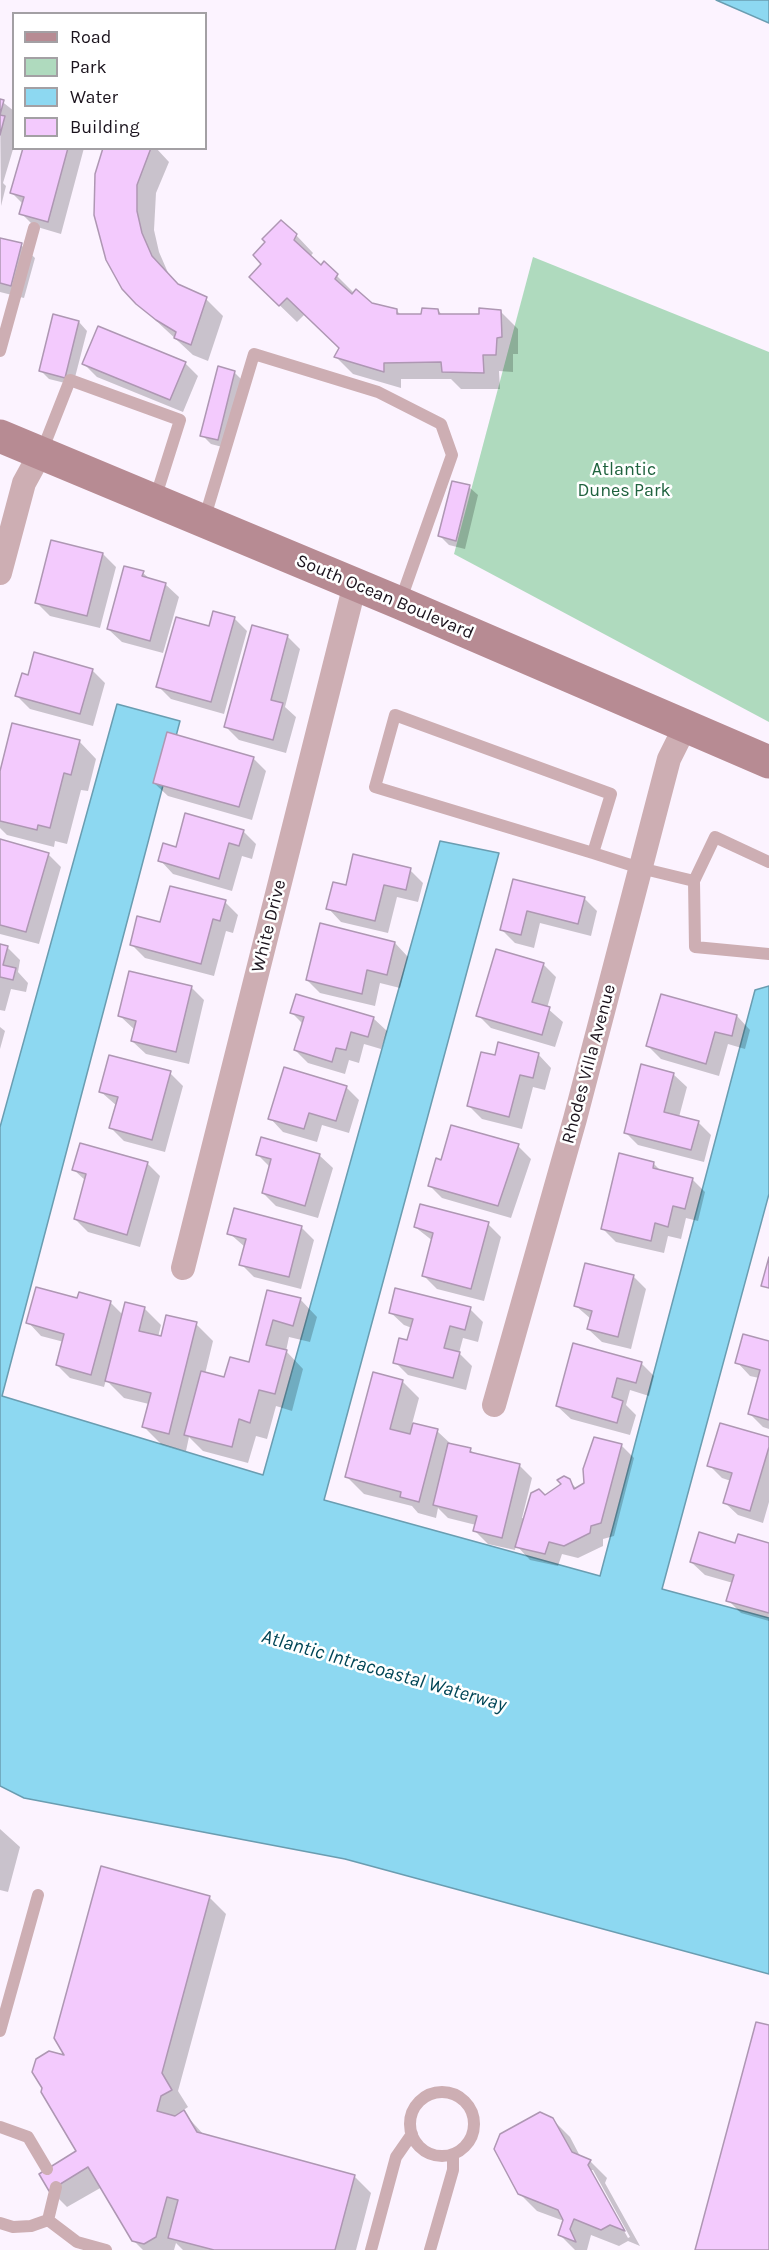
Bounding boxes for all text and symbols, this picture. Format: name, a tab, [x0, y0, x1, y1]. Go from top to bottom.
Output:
legend	[12, 12, 207, 150]
text: Road	[70, 26, 111, 48]
text: Park	[70, 56, 107, 78]
text: Water	[70, 86, 118, 108]
text: Building	[70, 116, 140, 138]
park label: Atlantic Dunes Park	[577, 459, 671, 502]
street label: South Ocean Boulevard	[293, 550, 477, 644]
street label: White Drive	[247, 877, 291, 975]
street label: Rhodes Villa Avenue	[557, 982, 621, 1146]
water label: Atlantic Intracoastal Waterway	[259, 1625, 509, 1717]

